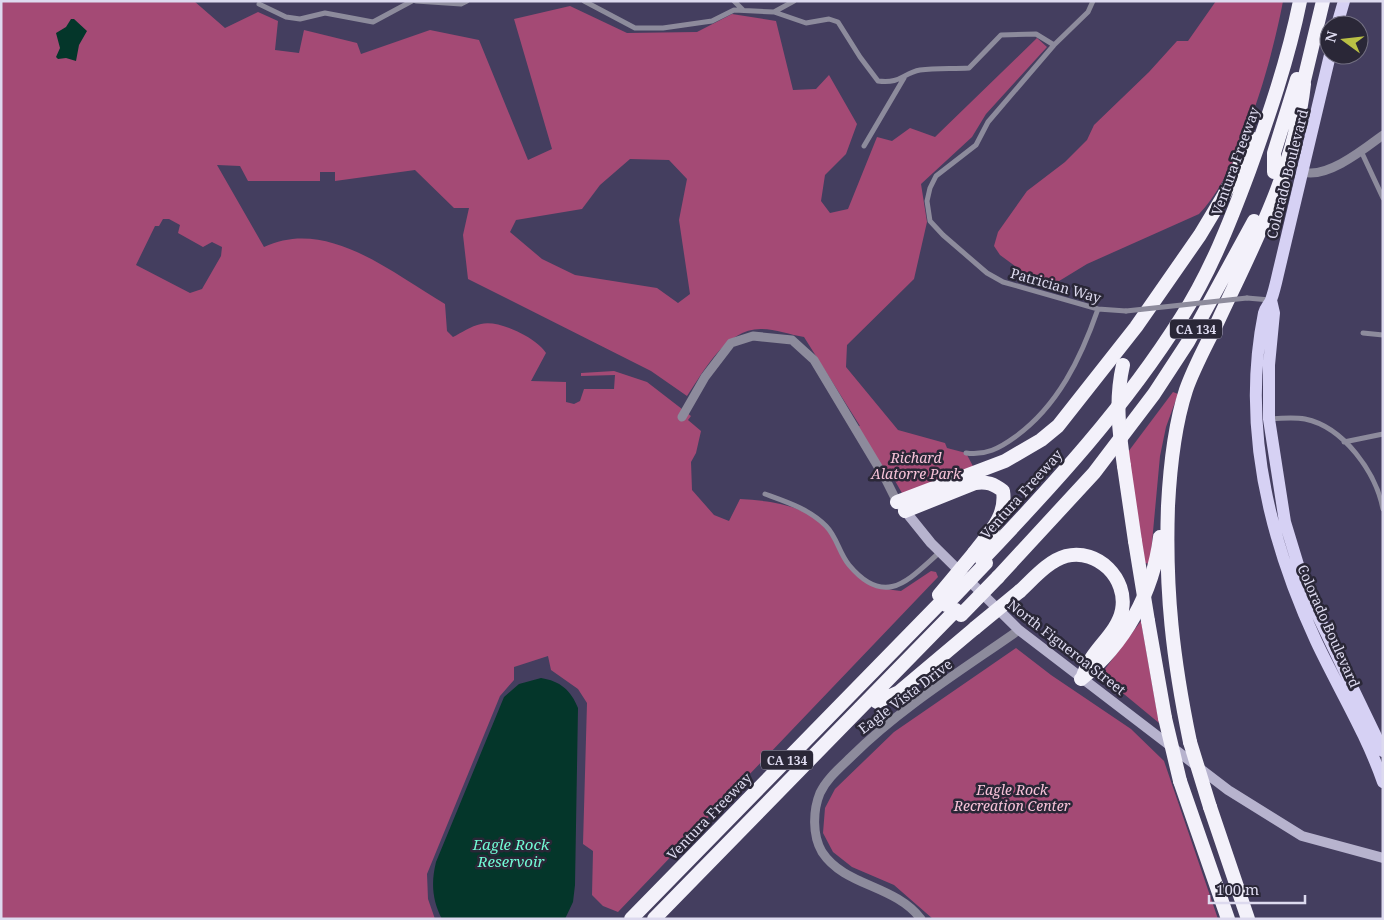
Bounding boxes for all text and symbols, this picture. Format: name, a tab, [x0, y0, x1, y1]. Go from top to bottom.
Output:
north arrow	[1319, 15, 1369, 65]
text: N	[1320, 29, 1342, 44]
street label: Ventura Freeway	[1207, 104, 1263, 218]
street label: Colorado Boulevard	[1262, 107, 1312, 241]
street label: Patrician Way	[1008, 263, 1104, 307]
road number: CA 134	[1170, 320, 1222, 338]
street label: Ventura Freeway	[976, 445, 1066, 543]
park label: Richard Alatorre Park	[870, 448, 962, 483]
street label: Colorado Boulevard	[1293, 562, 1365, 691]
street label: North Figueroa Street	[1004, 595, 1130, 699]
street label: Eagle Vista Drive	[854, 654, 956, 738]
road number: CA 134	[761, 750, 813, 770]
street label: Ventura Freeway	[663, 768, 756, 864]
park label: Eagle Rock Recreation Center	[953, 780, 1071, 815]
water label: Eagle Rock Reservoir	[472, 834, 550, 871]
scale bar	[1209, 872, 1305, 904]
text: 100 m	[1216, 879, 1259, 899]

